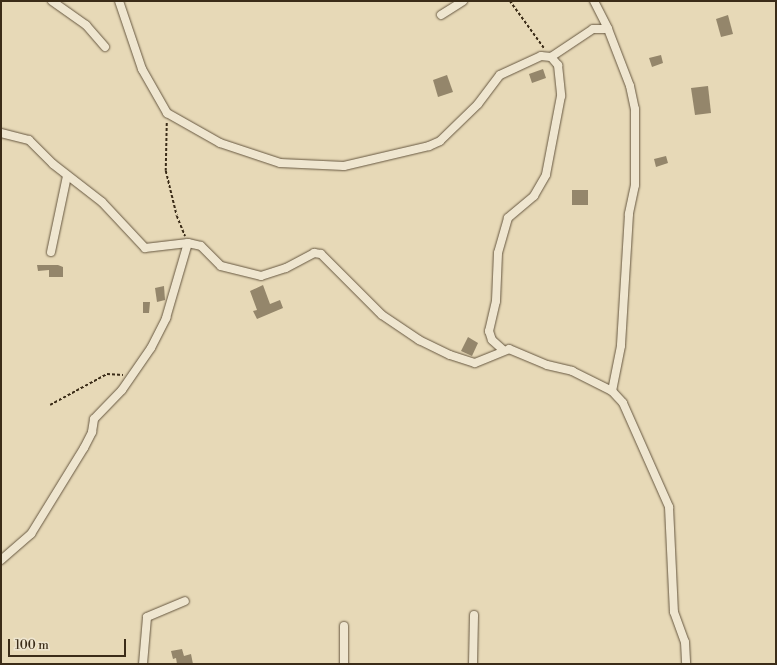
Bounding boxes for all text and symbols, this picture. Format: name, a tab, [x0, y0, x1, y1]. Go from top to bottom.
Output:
scale bar	[10, 631, 128, 657]
text: 100 m	[15, 638, 49, 653]

